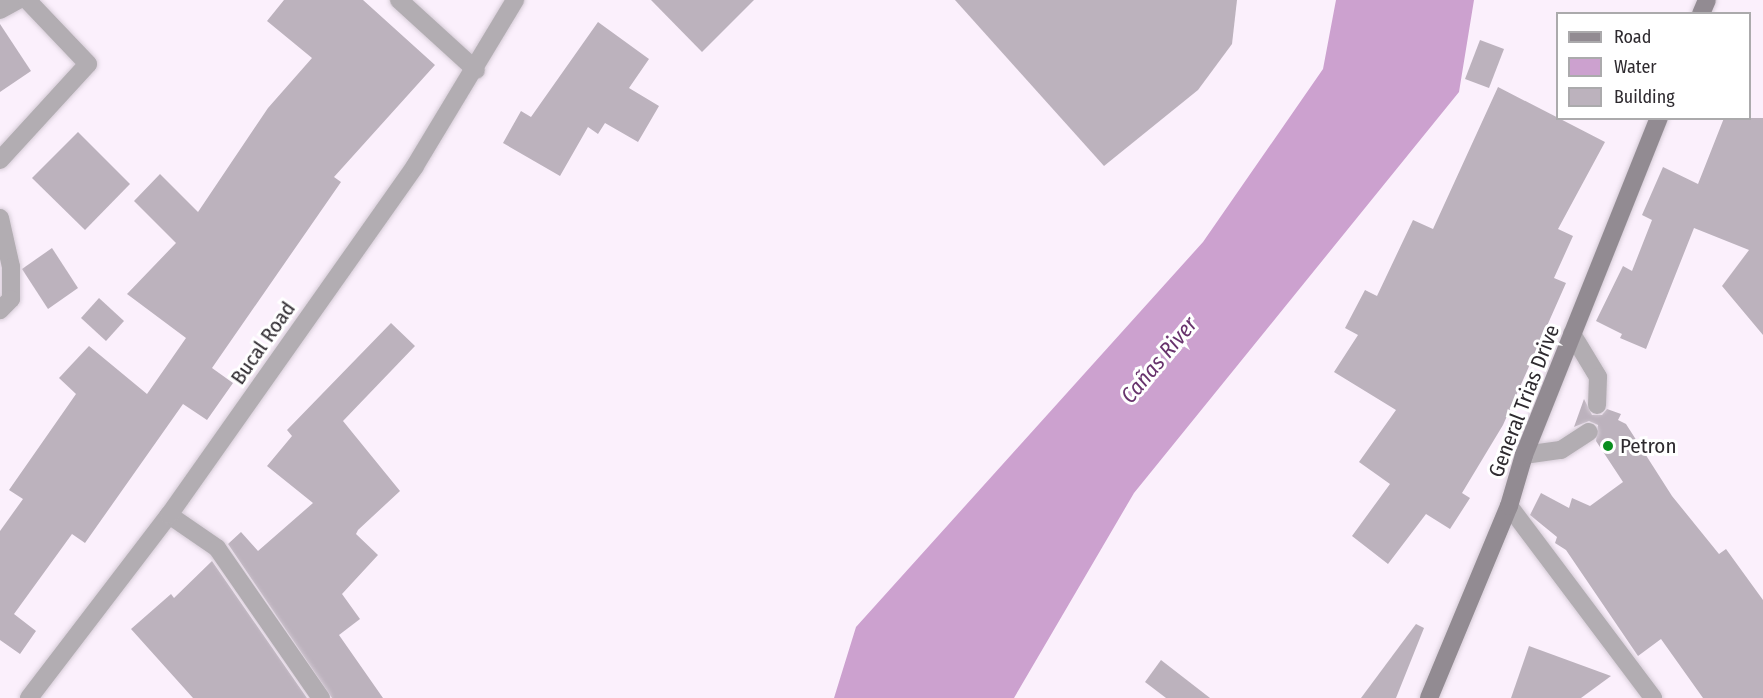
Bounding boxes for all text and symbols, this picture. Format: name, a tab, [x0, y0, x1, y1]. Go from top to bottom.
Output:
legend	[1556, 12, 1751, 120]
text: Road	[1614, 26, 1651, 48]
text: Water	[1614, 56, 1657, 78]
text: Building	[1614, 86, 1675, 108]
street label: Bucal Road	[225, 297, 301, 389]
water label: Cañas River	[1115, 311, 1203, 409]
street label: General Trias Drive	[1483, 321, 1565, 481]
place label: Petron	[1620, 433, 1676, 459]
marker: Petron	[1601, 439, 1615, 453]

